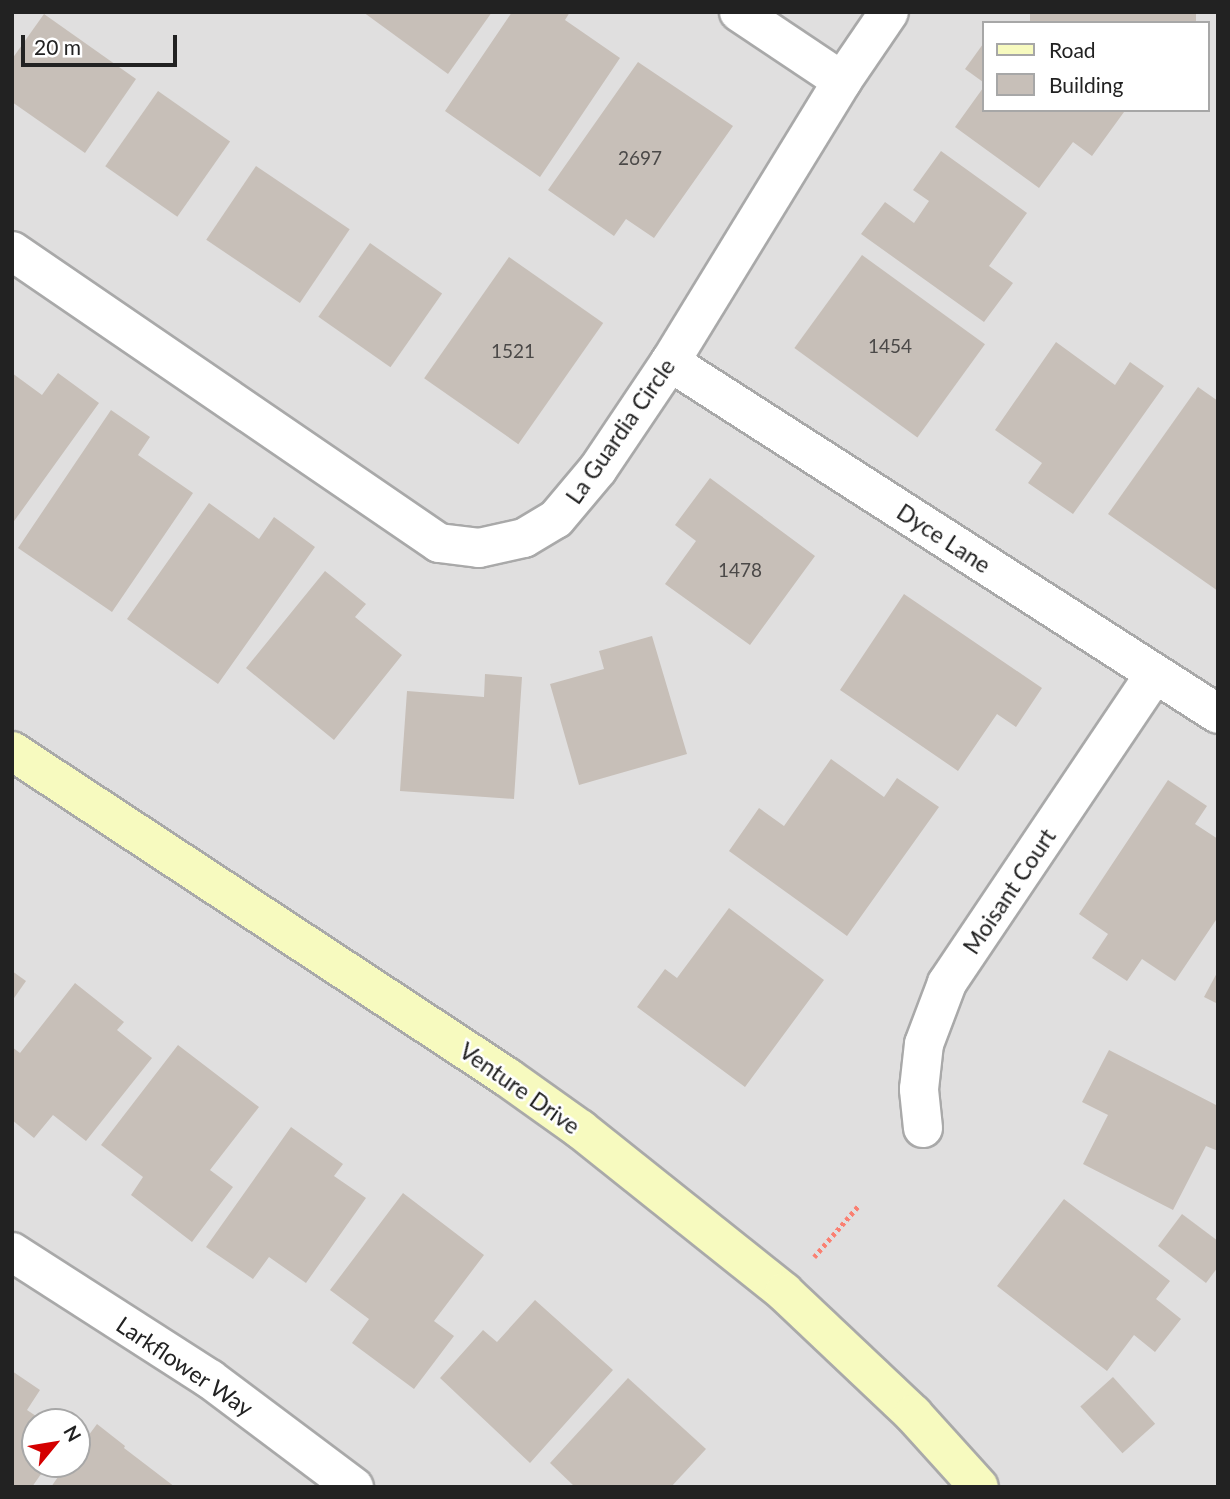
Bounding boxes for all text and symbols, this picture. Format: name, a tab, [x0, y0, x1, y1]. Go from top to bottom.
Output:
scale bar	[24, 21, 180, 65]
legend	[982, 21, 1209, 112]
text: 20 m	[34, 34, 81, 59]
text: Road	[1049, 37, 1096, 62]
text: Building	[1049, 72, 1124, 97]
house number: 2697	[618, 147, 662, 169]
house number: 1454	[868, 335, 912, 357]
house number: 1521	[491, 340, 535, 362]
street label: La Guardia Circle	[560, 353, 680, 509]
street label: Dyce Lane	[892, 498, 996, 578]
house number: 1478	[718, 559, 762, 581]
street label: Moisant Court	[957, 823, 1061, 959]
street label: Venture Drive	[455, 1036, 585, 1140]
street label: Larkflower Way	[111, 1310, 259, 1422]
north arrow	[21, 1408, 91, 1478]
text: N	[59, 1421, 87, 1445]

